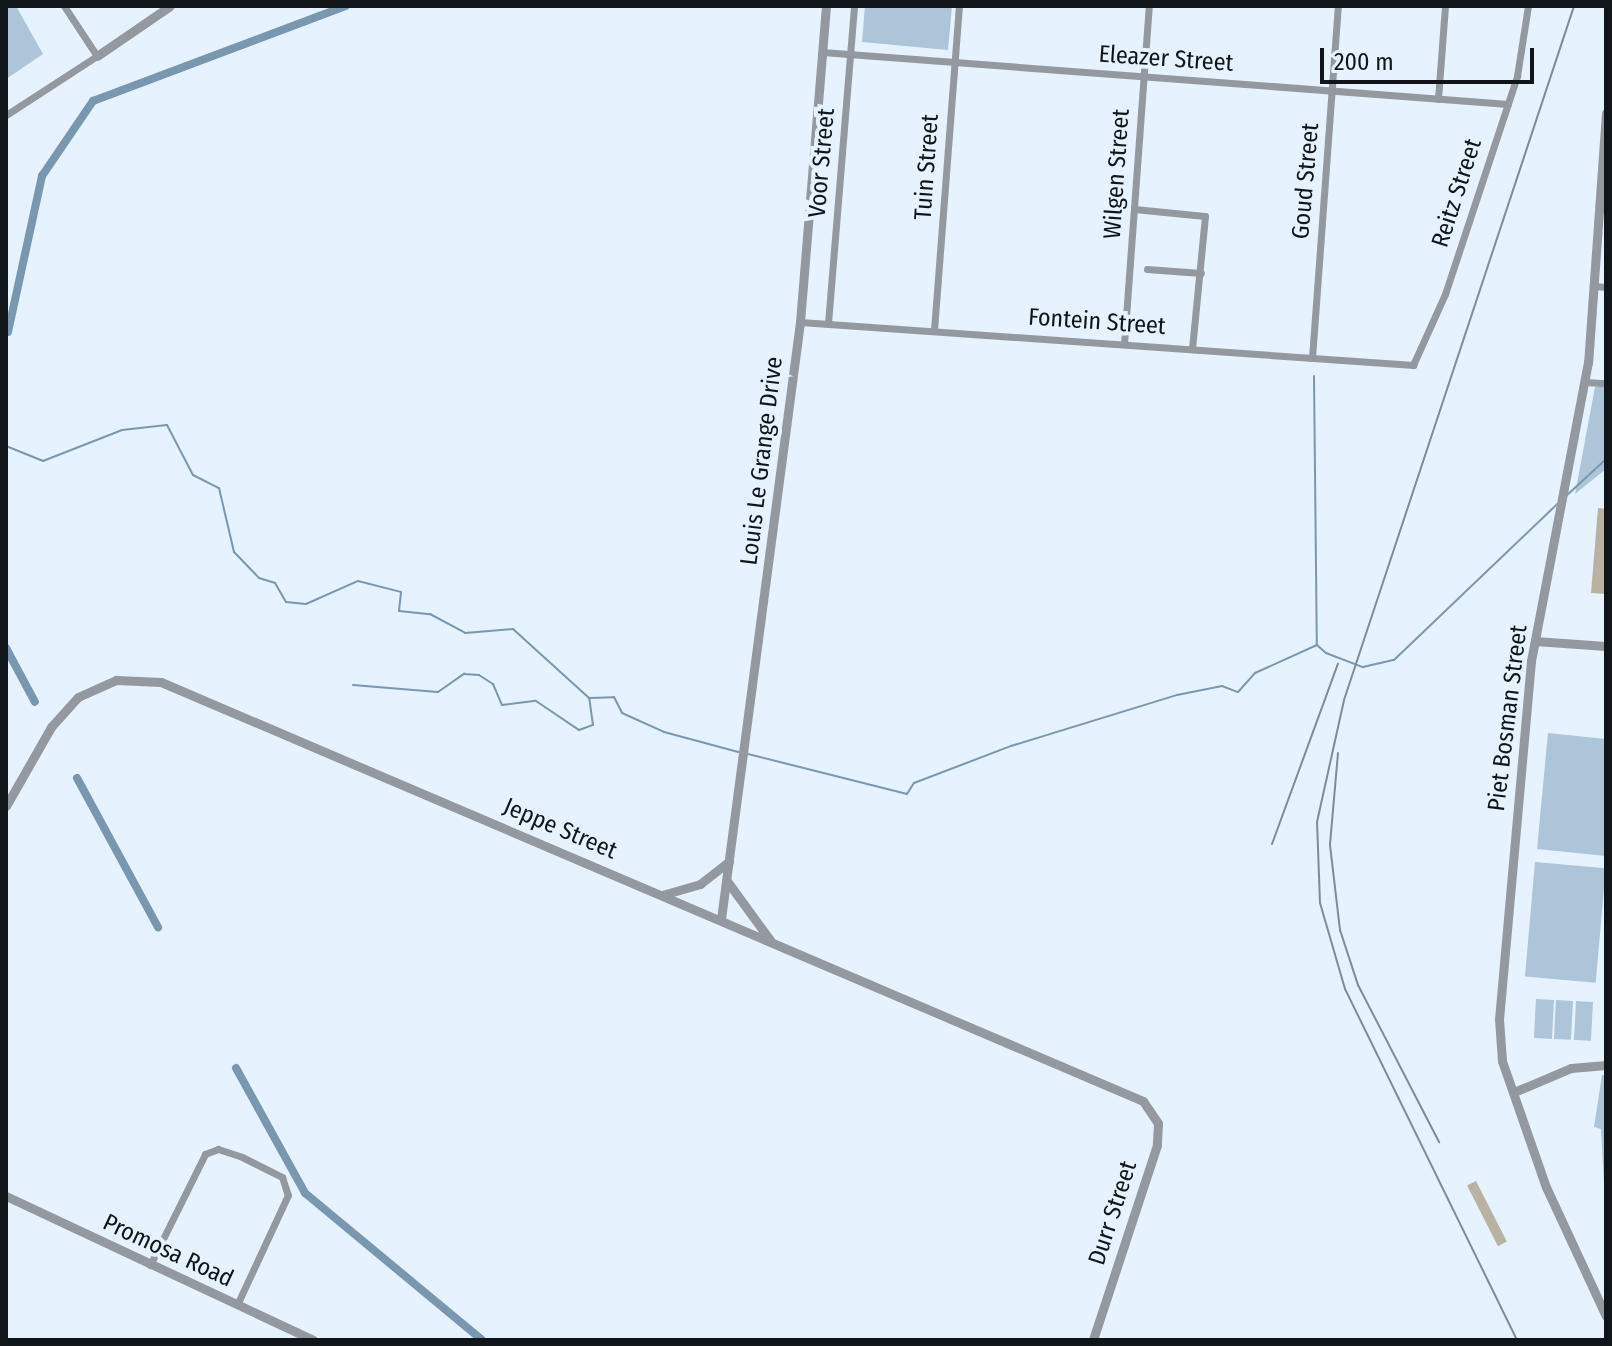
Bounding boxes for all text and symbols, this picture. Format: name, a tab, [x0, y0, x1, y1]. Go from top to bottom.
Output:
scale bar	[1324, 32, 1538, 82]
street label: Eleazer Street	[1098, 40, 1234, 78]
text: 200 m	[1334, 48, 1394, 76]
street label: Voor Street	[803, 107, 841, 219]
street label: Wilgen Street	[1098, 108, 1136, 240]
street label: Tuin Street	[909, 113, 945, 221]
street label: Goud Street	[1287, 122, 1325, 240]
street label: Reitz Street	[1426, 135, 1488, 251]
street label: Fontein Street	[1027, 303, 1167, 341]
street label: Louis Le Grange Drive	[735, 355, 789, 567]
street label: Piet Bosman Street	[1482, 623, 1534, 813]
street label: Jeppe Street	[499, 792, 621, 866]
street label: Durr Street	[1083, 1157, 1143, 1269]
street label: Promosa Road	[98, 1208, 238, 1294]

